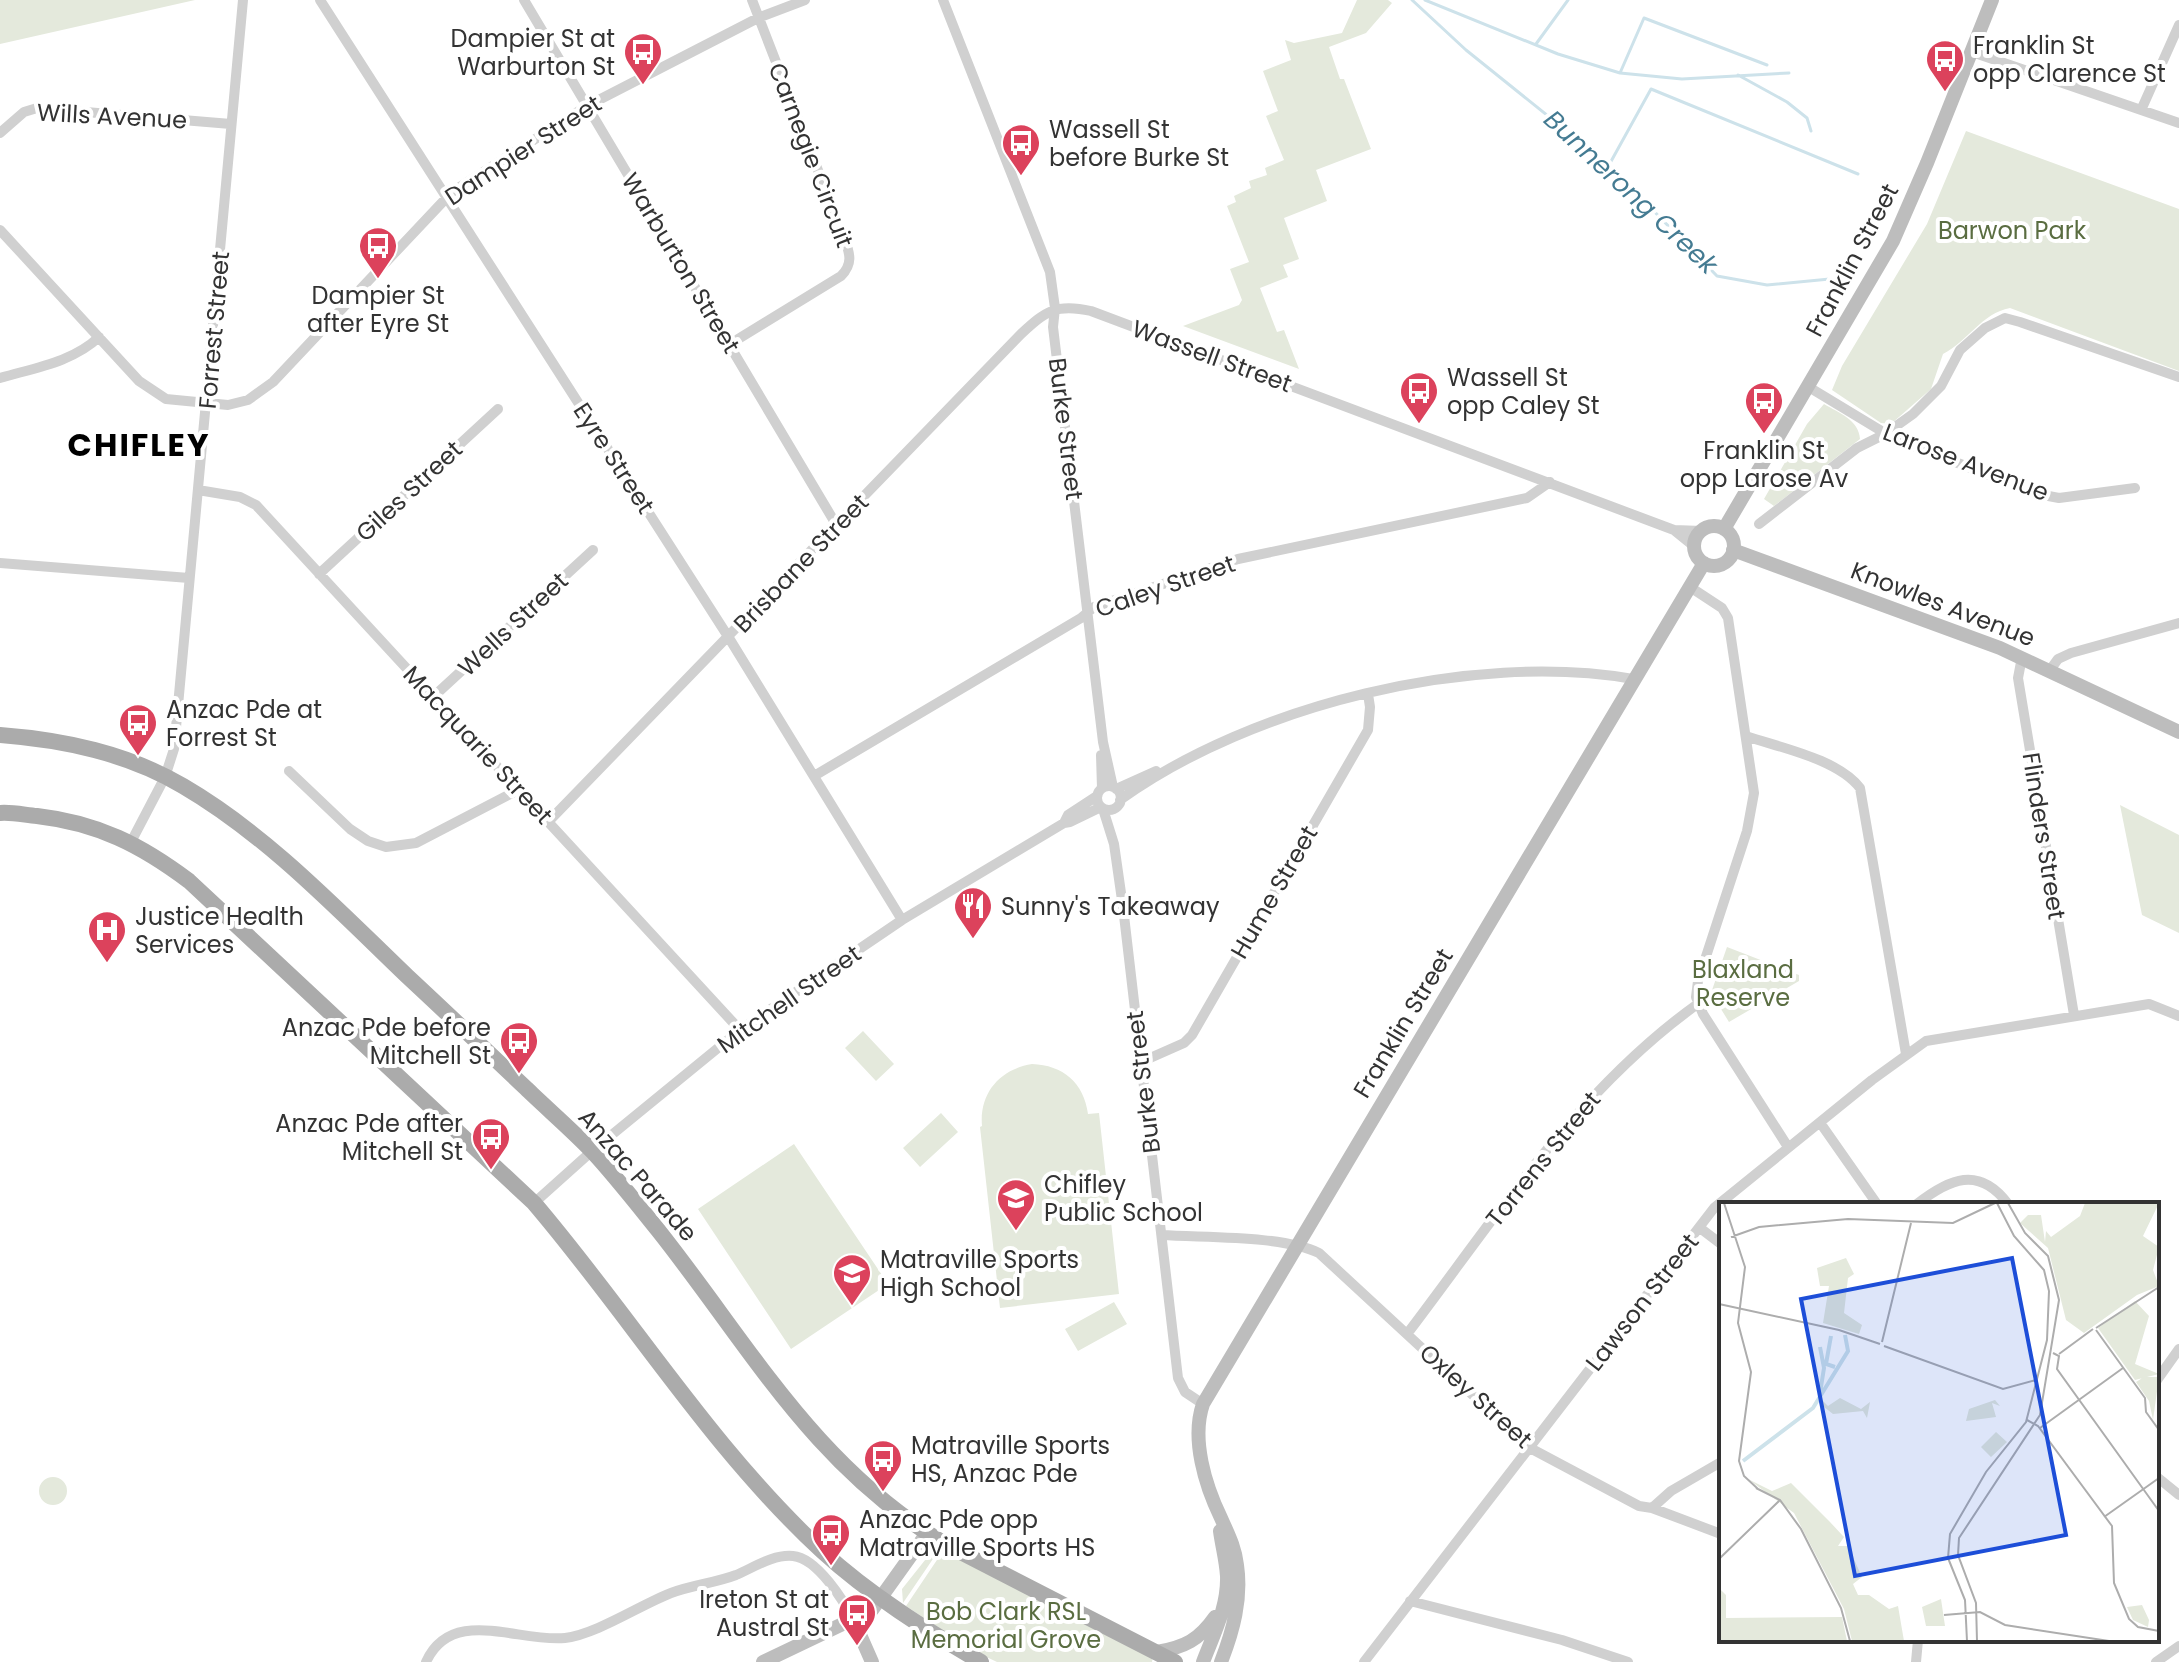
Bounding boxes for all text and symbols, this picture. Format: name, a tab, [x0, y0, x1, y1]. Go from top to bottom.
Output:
place label: Dampier St at Warburton St	[451, 22, 615, 83]
place label: Franklin St opp Clarence St	[1973, 29, 2166, 90]
bus stop icon: Dampier St at Warburton St	[622, 31, 664, 86]
bus stop icon: Franklin St opp Clarence St	[1924, 38, 1966, 93]
street label: Carnegie Circuit	[761, 58, 861, 252]
street label: Dampier Street	[438, 87, 608, 213]
street label: Wills Avenue	[36, 96, 188, 136]
water label: Bunnerong Creek	[1536, 102, 1727, 283]
place label: Wassell St before Burke St	[1049, 113, 1229, 174]
bus stop icon: Wassell St before Burke St	[1000, 122, 1042, 177]
street label: Warburton Street	[614, 167, 748, 359]
street label: Franklin Street	[1798, 178, 1906, 342]
park label: Barwon Park	[1938, 214, 2087, 247]
bus stop icon: Dampier St after Eyre St	[357, 225, 399, 280]
street label: Forrest Street	[191, 250, 237, 410]
place label: Dampier St after Eyre St	[307, 279, 449, 340]
street label: Wassell Street	[1127, 312, 1297, 400]
street label: Burke Street	[1041, 356, 1091, 502]
place label: Wassell St opp Caley St	[1447, 361, 1600, 422]
bus stop icon: Wassell St opp Caley St	[1398, 370, 1440, 425]
bus stop icon: Franklin St opp Larose Av	[1743, 380, 1785, 435]
street label: Eyre Street	[566, 396, 662, 520]
street label: Larose Avenue	[1878, 415, 2054, 509]
district label: CHIFLEY	[68, 422, 210, 467]
street label: Giles Street	[349, 433, 469, 549]
place label: Franklin St opp Larose Av	[1680, 434, 1849, 495]
street label: Brisbane Street	[726, 486, 876, 640]
street label: Caley Street	[1091, 547, 1239, 625]
street label: Knowles Avenue	[1846, 554, 2040, 654]
street label: Wells Street	[451, 564, 575, 684]
street label: Macquarie Street	[396, 659, 560, 831]
place label: Anzac Pde at Forrest St	[166, 693, 322, 754]
bus stop icon: Anzac Pde at Forrest St	[117, 702, 159, 757]
street label: Flinders Street	[2015, 750, 2073, 922]
street label: Hume Street	[1223, 820, 1325, 964]
restaurant icon: Sunny's Takeaway	[952, 885, 994, 940]
place label: Sunny's Takeaway	[1001, 890, 1220, 923]
place label: Justice Health Services	[135, 900, 304, 961]
hospital icon: Justice Health Services	[86, 909, 128, 964]
street label: Mitchell Street	[710, 937, 868, 1061]
street label: Franklin Street	[1345, 942, 1461, 1104]
park label: Blaxland Reserve	[1692, 953, 1794, 1014]
street label: Burke Street	[1118, 1009, 1168, 1155]
place label: Anzac Pde before Mitchell St	[282, 1011, 491, 1072]
bus stop icon: Anzac Pde before Mitchell St	[498, 1020, 540, 1075]
street label: Torrens Street	[1478, 1084, 1608, 1234]
street label: Anzac Parade	[571, 1102, 705, 1248]
place label: Anzac Pde after Mitchell St	[275, 1107, 463, 1168]
bus stop icon: Anzac Pde after Mitchell St	[470, 1116, 512, 1171]
place label: Chifley Public School	[1044, 1168, 1203, 1229]
school or university icon: Chifley Public School	[995, 1177, 1037, 1232]
inset map	[1719, 1202, 2159, 1642]
street label: Lawson Street	[1578, 1226, 1706, 1378]
place label: Matraville Sports High School	[880, 1243, 1079, 1304]
school or university icon: Matraville Sports High School	[831, 1252, 873, 1307]
street label: Oxley Street	[1412, 1336, 1540, 1456]
place label: Matraville Sports HS, Anzac Pde	[911, 1429, 1110, 1490]
bus stop icon: Matraville Sports HS, Anzac Pde	[862, 1438, 904, 1493]
place label: Anzac Pde opp Matraville Sports HS	[859, 1503, 1095, 1564]
bus stop icon: Anzac Pde opp Matraville Sports HS	[810, 1512, 852, 1567]
place label: Ireton St at Austral St	[699, 1583, 829, 1644]
bus stop icon: Ireton St at Austral St	[836, 1592, 878, 1647]
park label: Bob Clark RSL Memorial Grove	[911, 1595, 1101, 1656]

